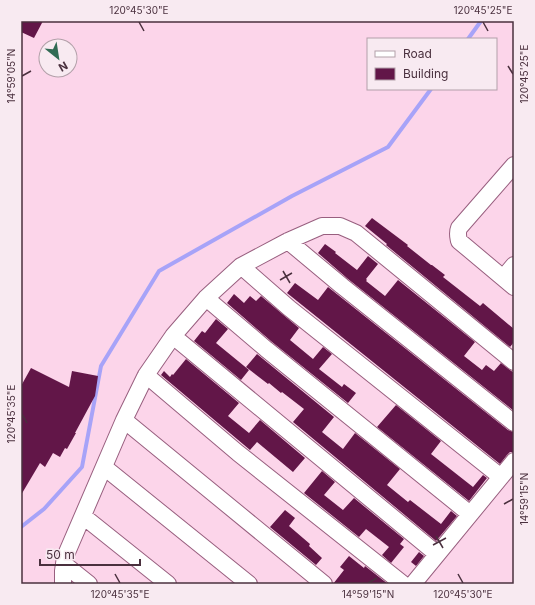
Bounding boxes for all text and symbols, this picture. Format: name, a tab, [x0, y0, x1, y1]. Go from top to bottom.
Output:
text: 120°45'30"E	[109, 4, 169, 16]
text: 120°45'25"E	[454, 4, 512, 16]
north arrow	[38, 38, 78, 78]
legend	[367, 38, 497, 90]
text: 120°45'25"E	[518, 45, 530, 103]
text: Road	[403, 46, 432, 61]
text: 14°59'05"N	[5, 49, 17, 103]
text: N	[56, 59, 70, 75]
text: Building	[403, 66, 448, 81]
text: 120°45'35"E	[5, 384, 17, 444]
text: 14°59'15"N	[518, 473, 530, 525]
scale bar	[40, 541, 140, 567]
text: 50 m	[46, 547, 75, 562]
text: 120°45'35"E	[90, 588, 150, 600]
text: 14°59'15"N	[342, 588, 394, 600]
text: 120°45'30"E	[433, 588, 493, 600]

